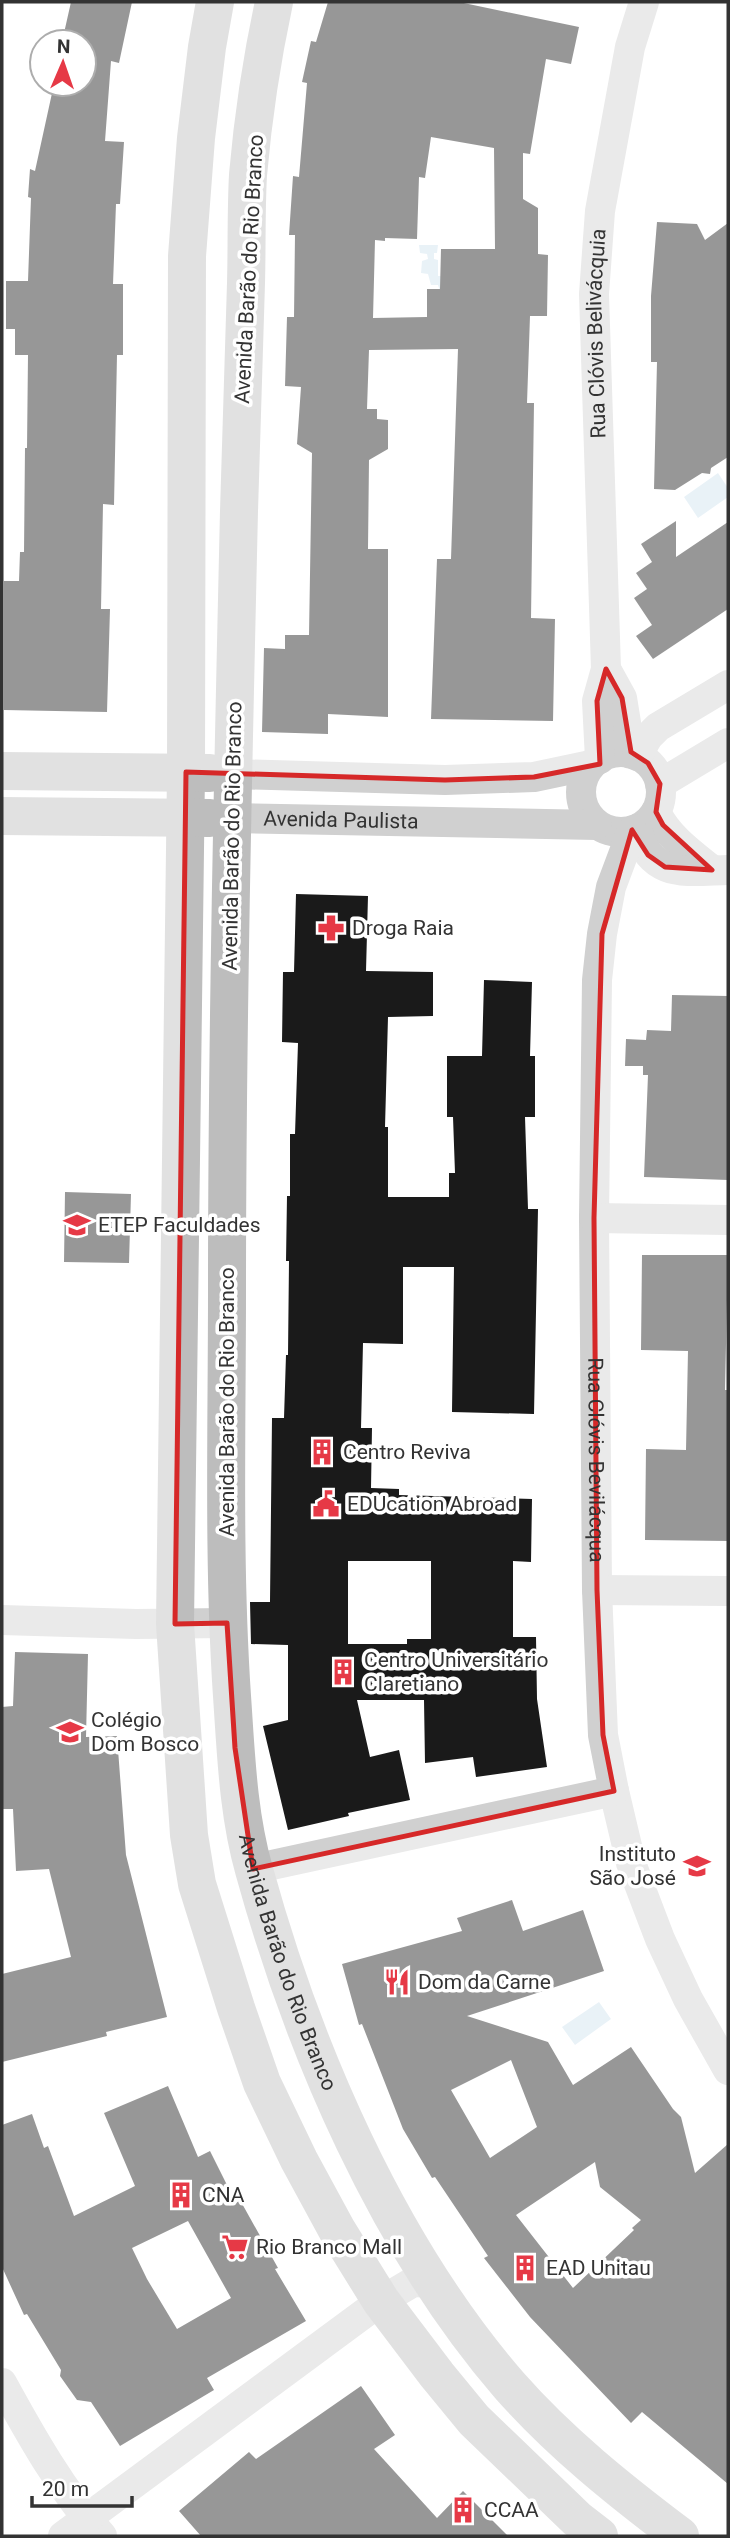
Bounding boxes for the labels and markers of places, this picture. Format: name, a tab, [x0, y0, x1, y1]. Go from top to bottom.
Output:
pharmacy icon: Droga Raia	[316, 913, 346, 943]
place label: Droga Raia	[352, 916, 454, 940]
school or university icon: ETEP Faculdades	[62, 1210, 92, 1240]
place label: ETEP Faculdades	[98, 1213, 261, 1237]
building icon: Centro Reviva	[307, 1437, 337, 1467]
place label: Centro Reviva	[343, 1440, 471, 1464]
public building icon: EDUcation Abroad	[311, 1489, 341, 1519]
place label: EDUcation Abroad	[347, 1492, 517, 1516]
place label: Centro Universitário Claretiano	[364, 1648, 548, 1696]
building icon: Centro Universitário Claretiano	[328, 1657, 358, 1687]
place label: Colégio Dom Bosco	[91, 1708, 199, 1756]
school or university icon: Colégio Dom Bosco	[55, 1717, 85, 1747]
place label: Instituto São José	[589, 1842, 676, 1890]
school or university icon: Instituto São José	[682, 1851, 712, 1881]
restaurant icon: Dom da Carne	[382, 1967, 412, 1997]
place label: Dom da Carne	[418, 1970, 551, 1994]
building icon: CNA	[166, 2180, 196, 2210]
place label: CNA	[202, 2183, 245, 2207]
supermarket icon: Rio Branco Mall	[220, 2232, 250, 2262]
place label: Rio Branco Mall	[256, 2235, 402, 2259]
building icon: EAD Unitau	[510, 2253, 540, 2283]
place label: EAD Unitau	[546, 2256, 651, 2280]
building icon: CCAA	[448, 2495, 478, 2525]
place label: CCAA	[484, 2498, 539, 2522]

